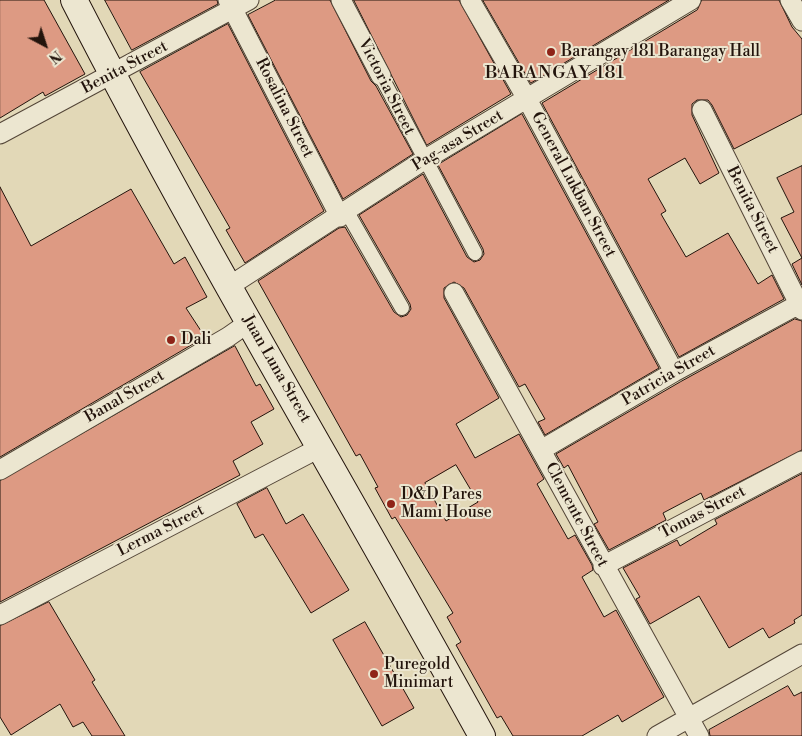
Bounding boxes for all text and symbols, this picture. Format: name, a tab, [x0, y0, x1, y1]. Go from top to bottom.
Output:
north arrow	[20, 20, 70, 70]
street label: Victoria Street	[353, 36, 419, 138]
street label: Benita Street	[79, 37, 171, 99]
place label: Barangay 181 Barangay Hall	[561, 42, 760, 62]
text: N	[45, 46, 65, 67]
marker: Barangay 181 Barangay Hall	[545, 46, 557, 58]
street label: Rosalina Street	[251, 55, 317, 161]
district label: BARANGAY 181	[484, 63, 626, 85]
street label: Pag-asa Street	[409, 106, 507, 176]
street label: General Lukban Street	[526, 109, 620, 261]
street label: Benita Street	[722, 163, 782, 257]
street label: Juan Luna Street	[237, 312, 315, 426]
place label: Dali	[181, 330, 212, 350]
marker: Dali	[165, 334, 177, 346]
street label: Patricia Street	[619, 342, 719, 410]
street label: Banal Street	[82, 367, 168, 427]
street label: Clemente Street	[540, 459, 612, 571]
street label: Tomas Street	[657, 482, 749, 544]
place label: D&D Pares Mami House	[401, 485, 492, 523]
marker: D&D Pares Mami House	[385, 498, 397, 510]
street label: Lerma Street	[114, 501, 208, 561]
place label: Puregold Minimart	[384, 655, 453, 693]
marker: Puregold Minimart	[368, 668, 380, 680]

